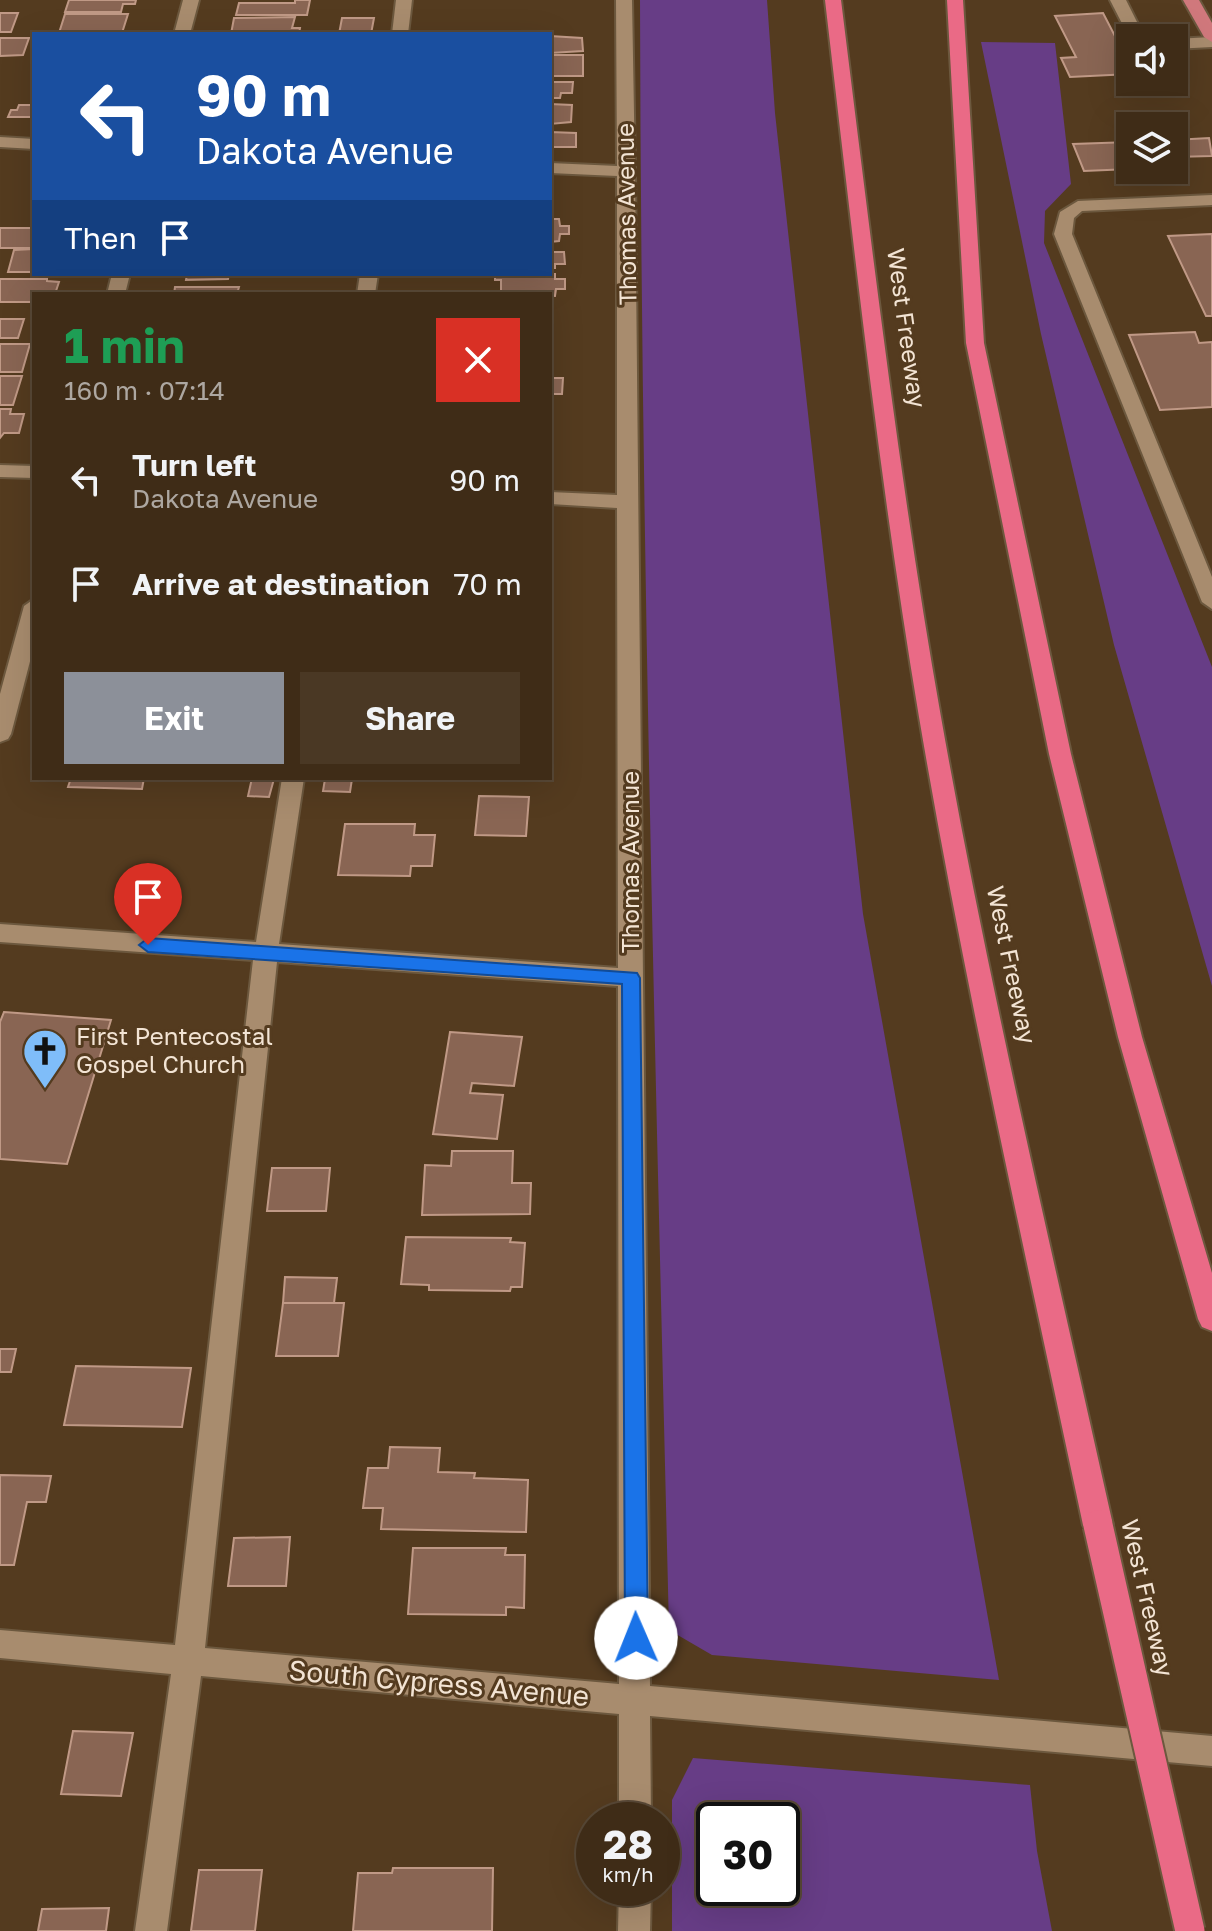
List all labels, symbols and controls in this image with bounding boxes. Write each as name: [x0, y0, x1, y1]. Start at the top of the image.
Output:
map controls: [1116, 24, 1188, 184]
button: sound: [1116, 24, 1188, 96]
text: 90 m: [196, 61, 331, 128]
icon: left: [64, 64, 168, 168]
button: layers: [1116, 112, 1188, 184]
street label: Thomas Avenue: [609, 123, 642, 305]
text: Dakota Avenue: [196, 129, 454, 172]
icon: arrive: [153, 216, 197, 260]
text: Then: [64, 220, 137, 256]
street label: West Freeway: [882, 246, 933, 409]
text: 1 min: [64, 316, 185, 374]
button: close: [436, 318, 520, 402]
text: 160 m · 07:14: [64, 375, 225, 406]
text: Turn left: [132, 447, 257, 483]
icon: left: [64, 458, 108, 502]
text: 90 m: [449, 462, 520, 498]
text: Dakota Avenue: [132, 483, 318, 514]
icon: arrive: [64, 562, 108, 606]
text: Arrive at destination: [132, 566, 429, 602]
text: 70 m: [453, 566, 522, 602]
button: Exit: [64, 672, 284, 764]
button: Share: [300, 672, 520, 764]
street label: Thomas Avenue: [615, 771, 644, 953]
pin: [114, 863, 182, 945]
icon: arrive: [126, 875, 170, 919]
street label: West Freeway: [982, 883, 1043, 1046]
place label: First Pentecostal Gospel Church: [76, 1021, 273, 1078]
church icon: First Pentecostal Gospel Church: [21, 1027, 69, 1090]
street label: West Freeway: [1116, 1516, 1181, 1679]
position arrow: [594, 1596, 678, 1680]
street label: South Cypress Avenue: [287, 1653, 591, 1712]
speed limit sign: 30: [696, 1802, 800, 1906]
text: 28: [603, 1820, 653, 1868]
text: km/h: [603, 1862, 653, 1886]

